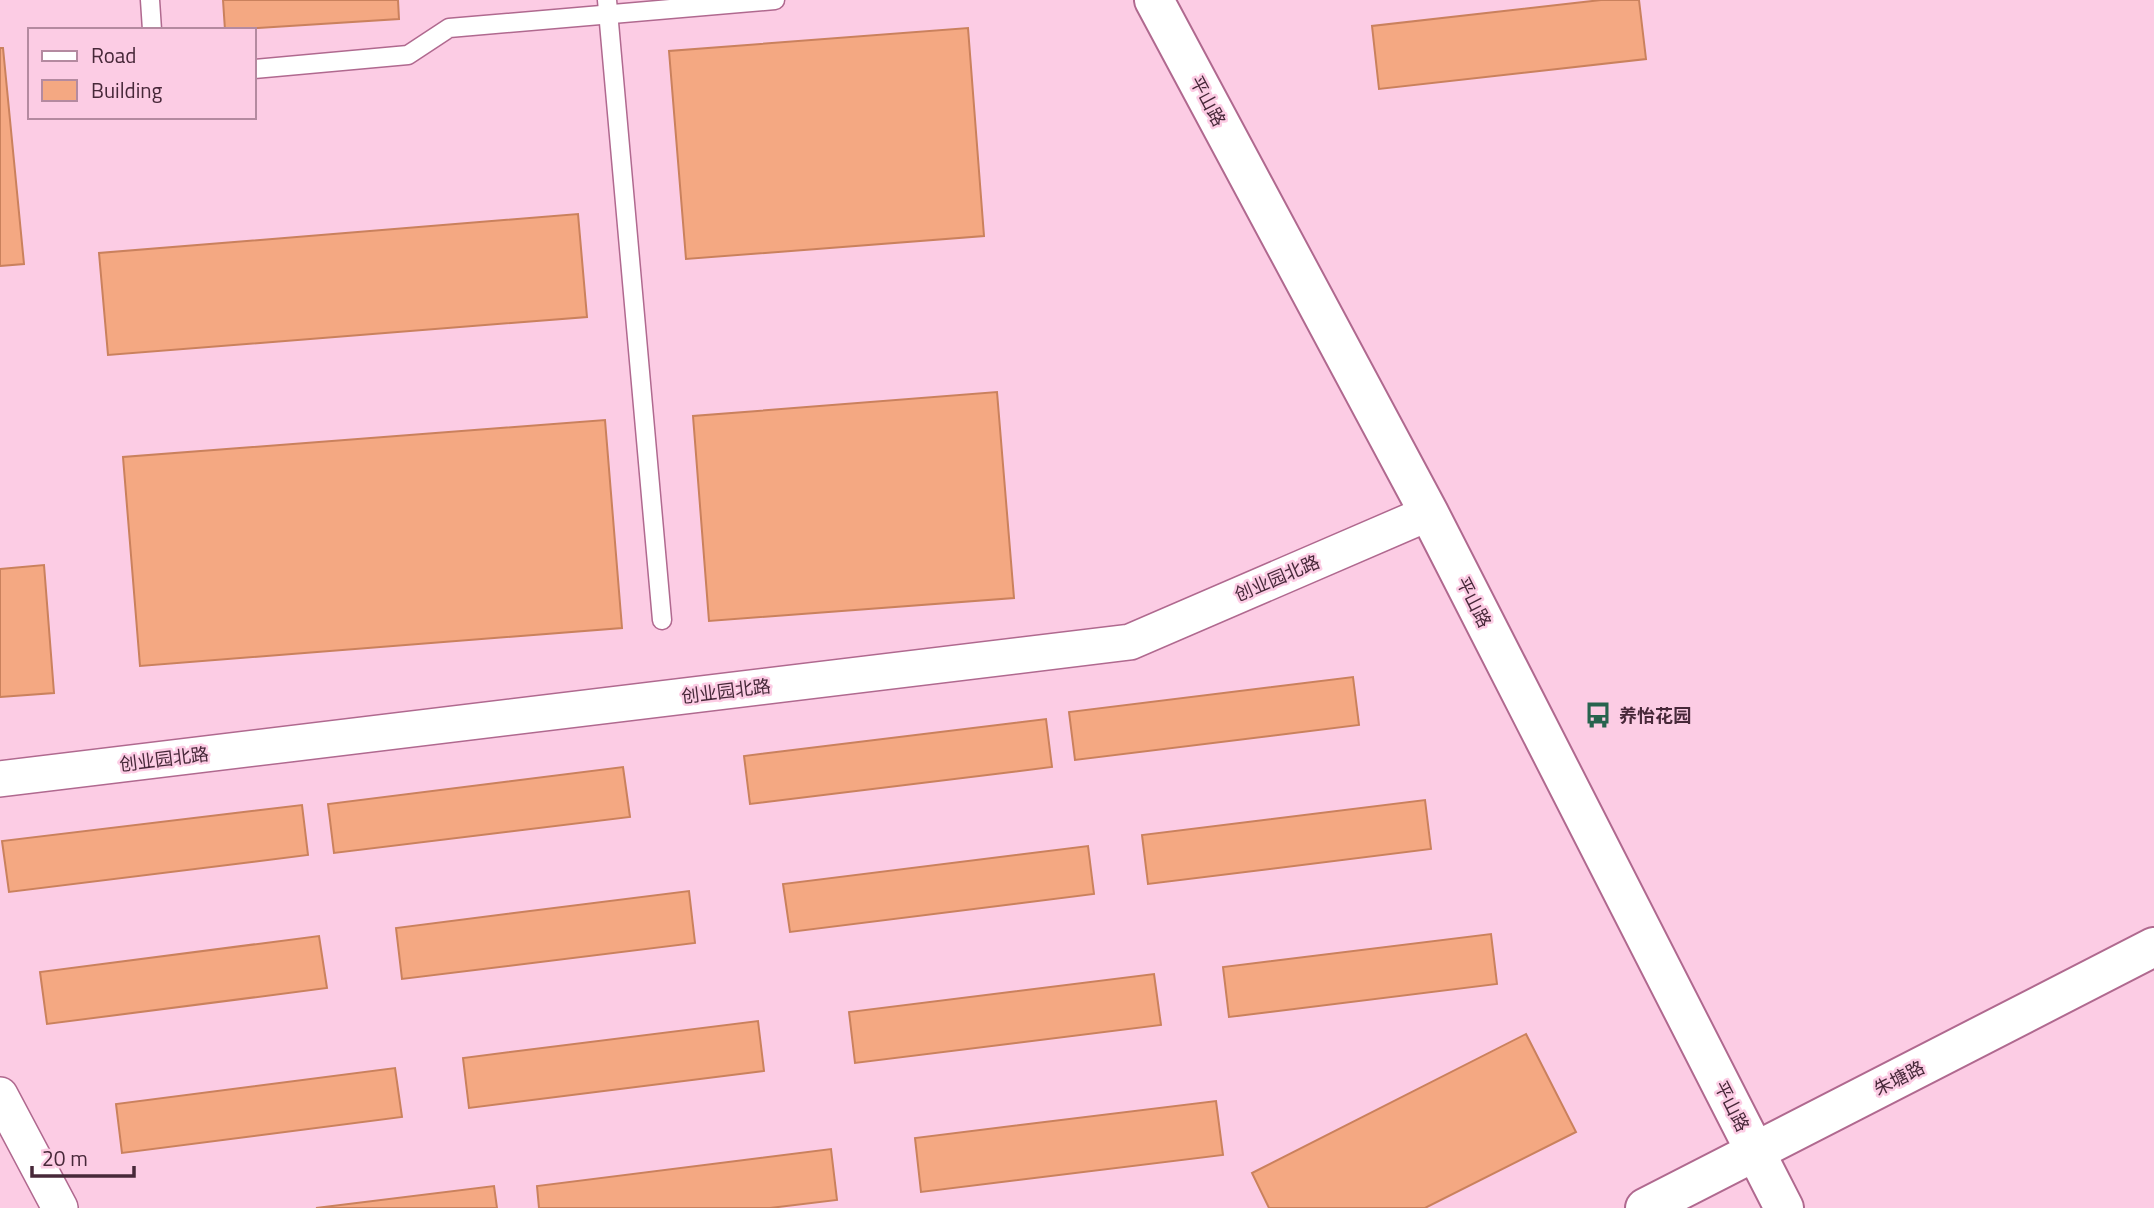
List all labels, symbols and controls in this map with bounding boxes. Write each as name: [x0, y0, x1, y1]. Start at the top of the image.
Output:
legend: [28, 28, 256, 119]
text: Road: [91, 39, 136, 71]
street label: 平山路: [1183, 71, 1233, 131]
text: Building: [91, 74, 163, 106]
street label: 创业园北路: [1230, 548, 1324, 608]
street label: 平山路: [1450, 572, 1498, 632]
street label: 创业园北路: [680, 672, 772, 710]
bus stop icon: 养怡花园: [1583, 700, 1613, 730]
place label: 养怡花园: [1619, 702, 1691, 729]
street label: 创业园北路: [118, 740, 210, 778]
street label: 朱塘路: [1869, 1054, 1929, 1102]
street label: 平山路: [1708, 1076, 1756, 1136]
scale bar: [32, 1134, 133, 1178]
text: 20 m: [42, 1142, 88, 1174]

